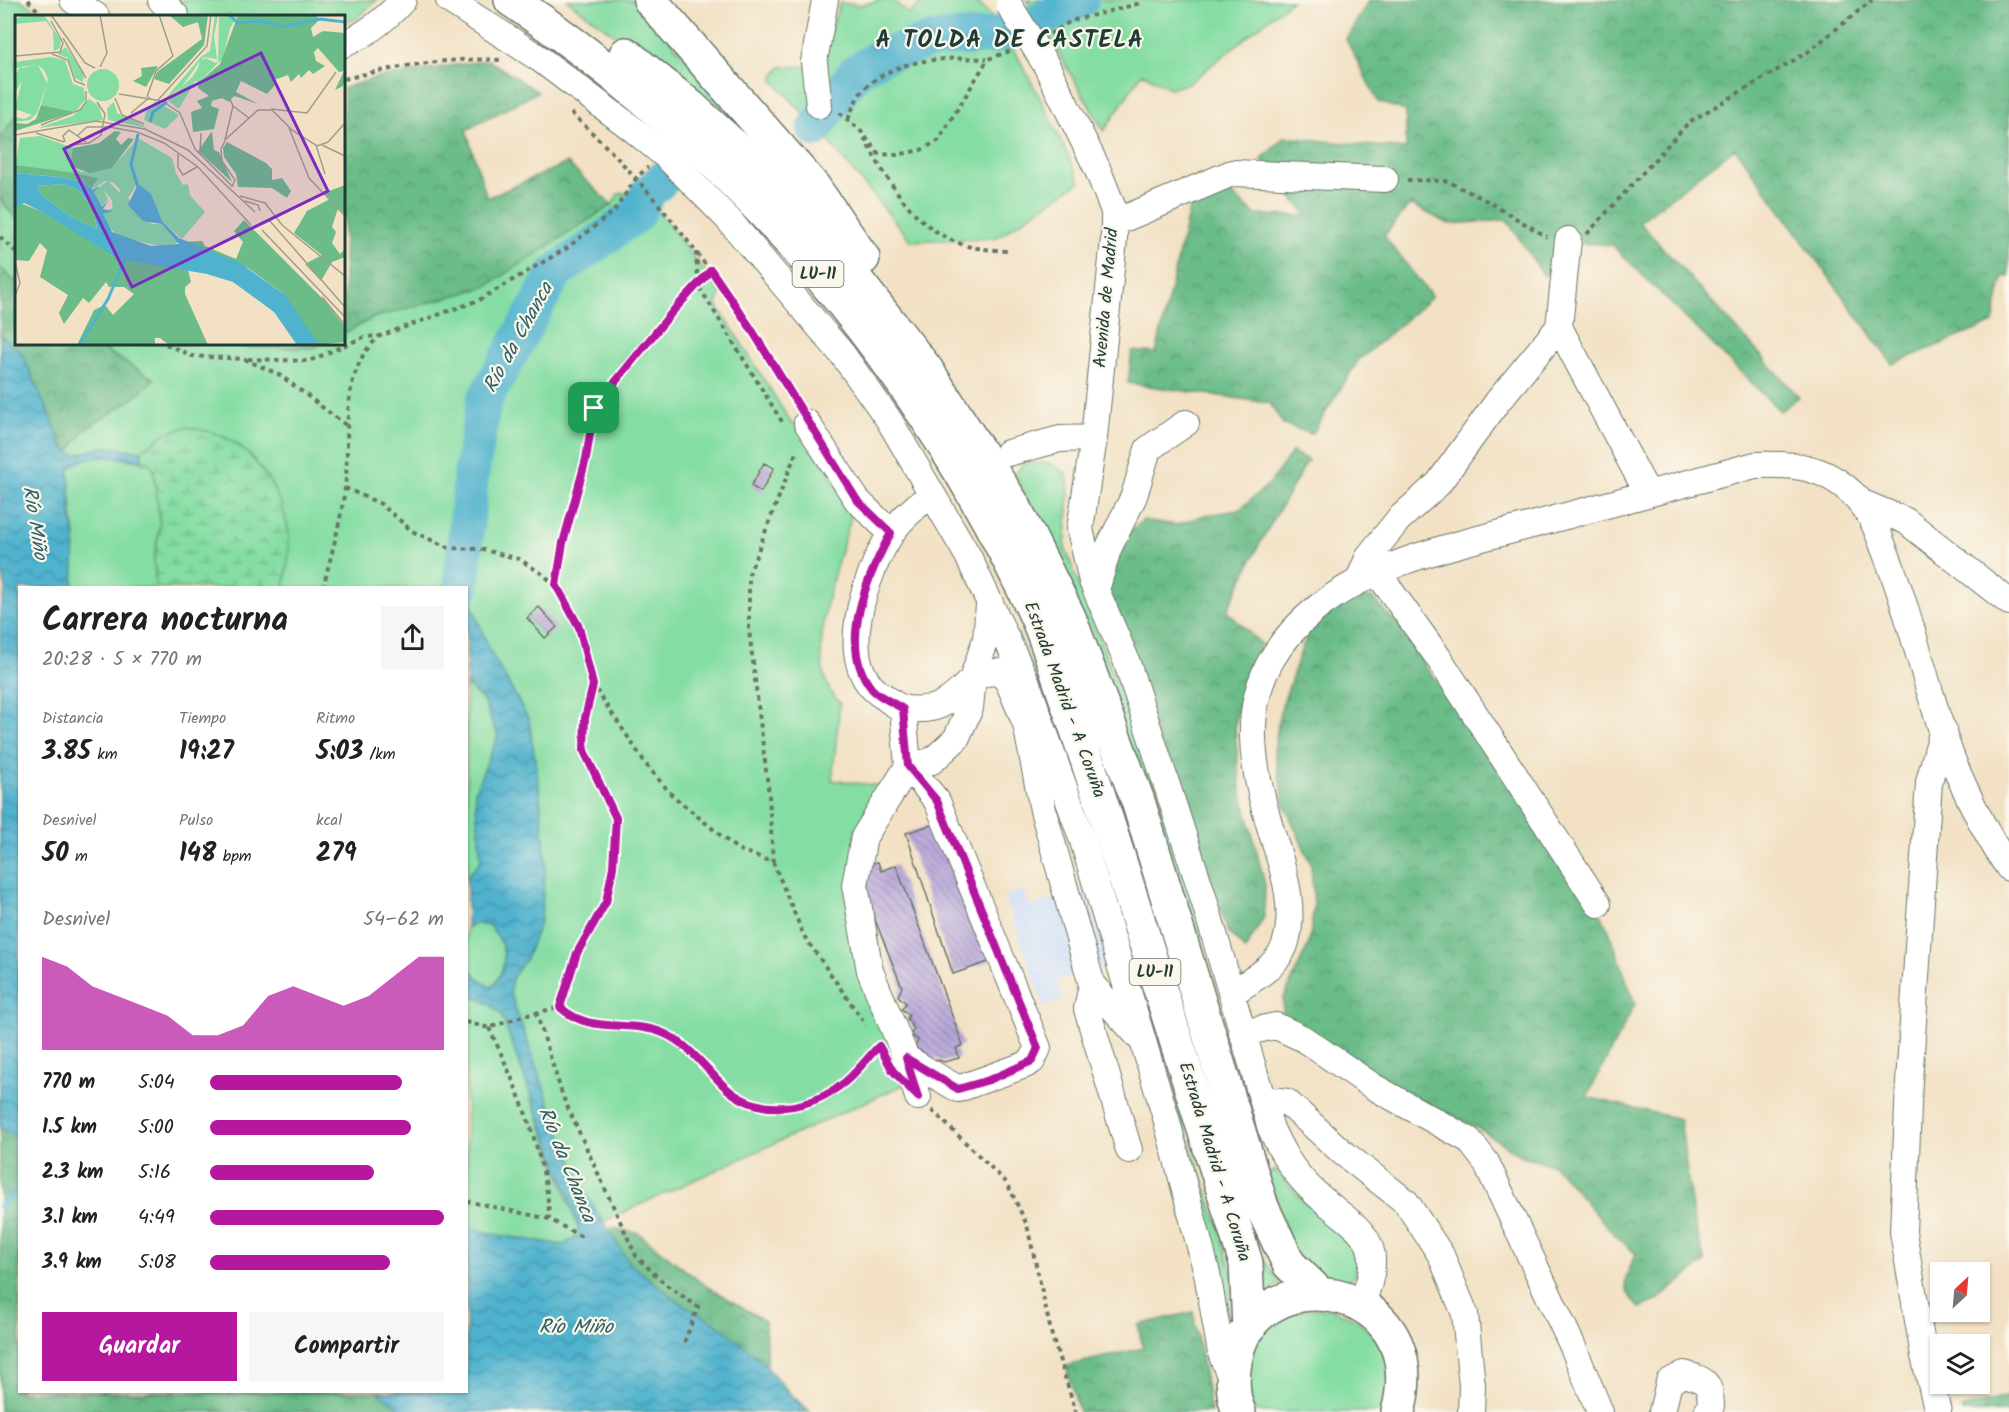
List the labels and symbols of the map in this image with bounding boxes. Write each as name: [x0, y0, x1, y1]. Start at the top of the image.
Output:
inset map: [15, 15, 345, 345]
district label: A TOLDA DE CASTELA: [876, 21, 1144, 60]
street label: Avenida de Madrid: [1086, 226, 1128, 369]
road number: LU-11: [792, 261, 844, 287]
water label: Río da Chanca: [475, 276, 563, 399]
pin: [568, 382, 619, 433]
water label: Río Miño: [12, 484, 56, 564]
street label: Estrada Madrid - A Coruña: [1015, 598, 1113, 802]
road number: LU-11: [1130, 959, 1180, 985]
street label: Estrada Madrid - A Coruña: [1170, 1059, 1258, 1265]
water label: Río da Chanca: [528, 1102, 604, 1229]
north arrow: [1930, 1262, 1990, 1322]
water label: Río Miño: [539, 1312, 615, 1344]

